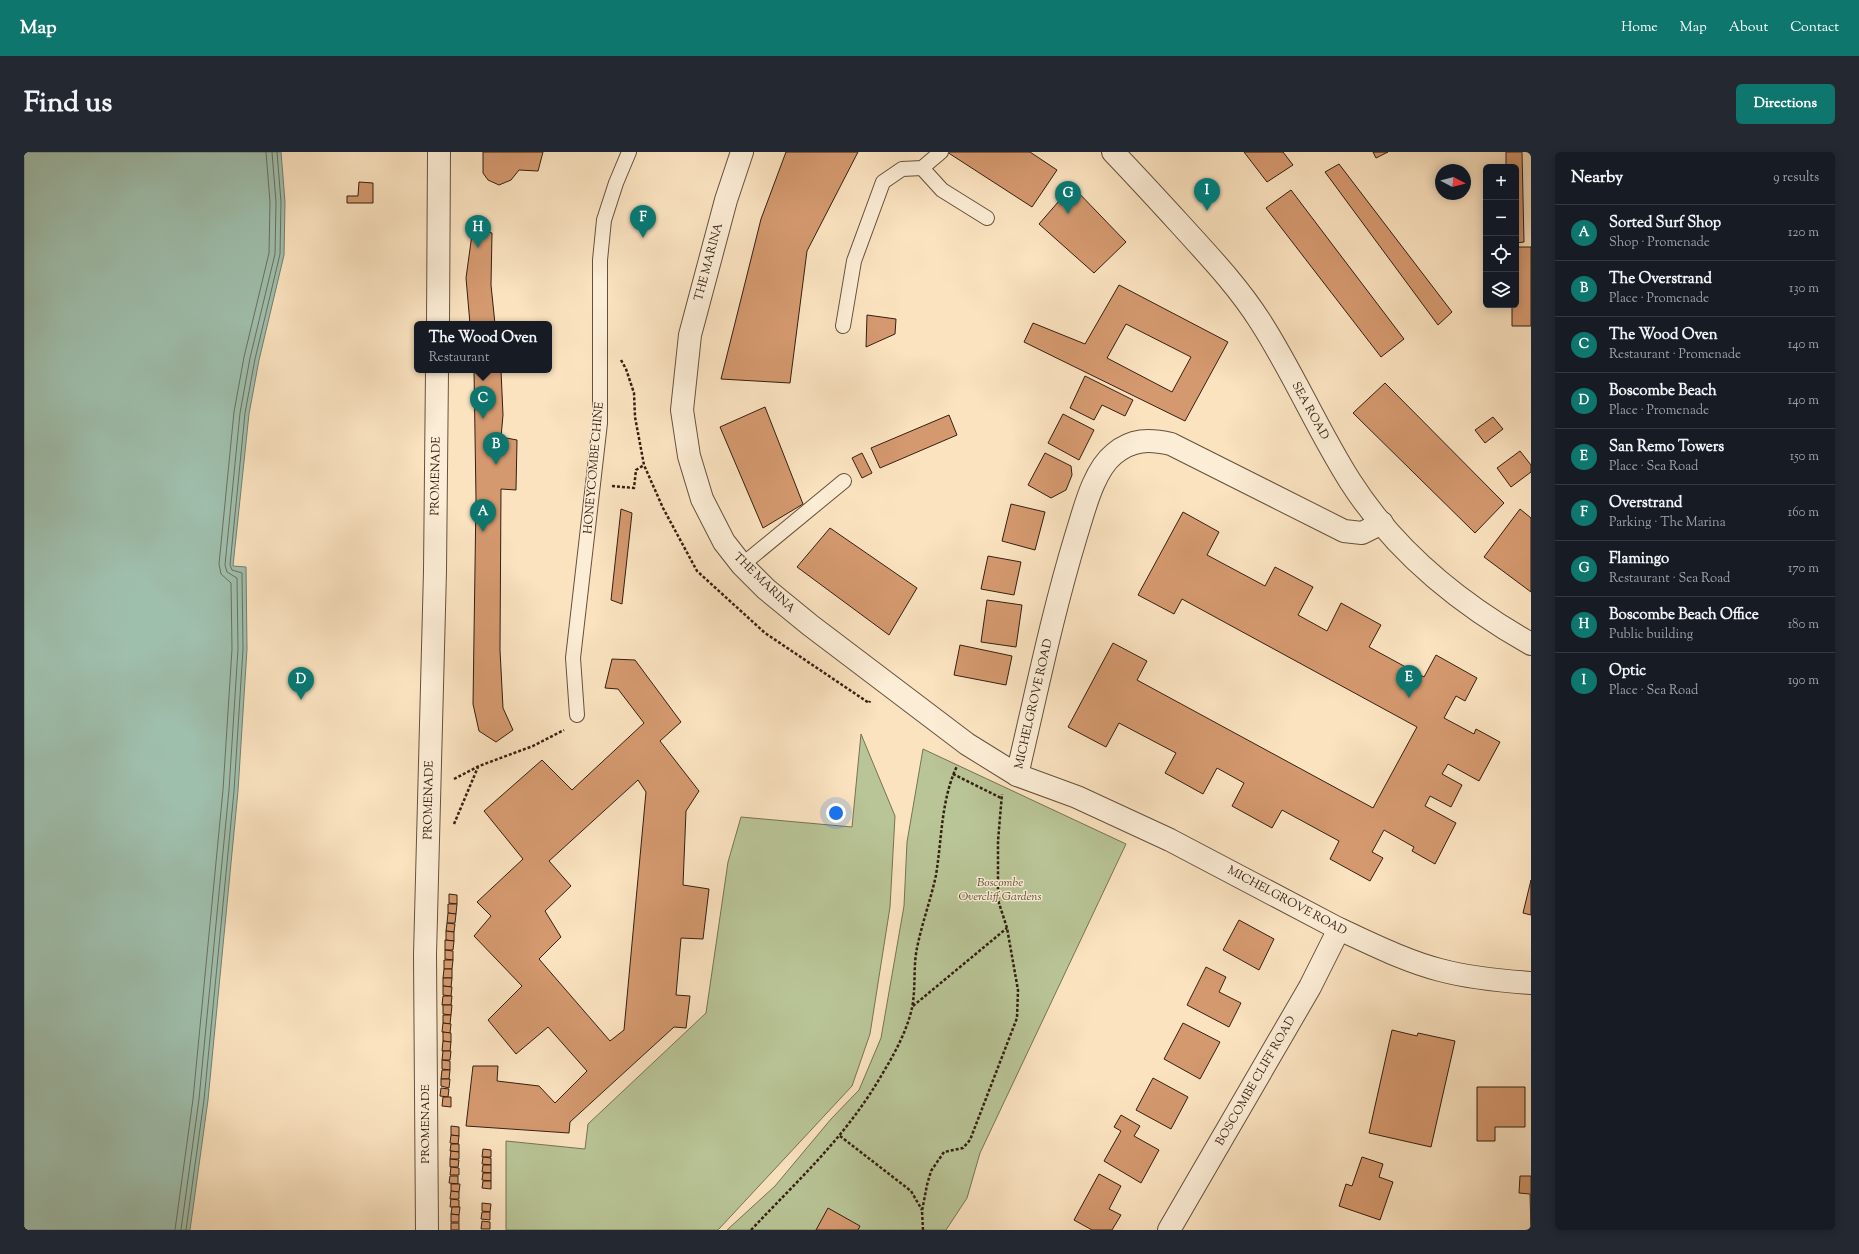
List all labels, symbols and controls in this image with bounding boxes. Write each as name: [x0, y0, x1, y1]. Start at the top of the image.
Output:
text: Map: [20, 15, 57, 42]
text: Home: [1621, 18, 1658, 38]
text: Map: [1680, 18, 1707, 38]
text: About: [1729, 18, 1768, 38]
text: Contact: [1790, 18, 1839, 38]
text: Find us: [24, 84, 112, 124]
button: Directions: [1736, 84, 1835, 124]
north arrow: [1435, 164, 1471, 200]
map controls: [1483, 164, 1519, 308]
button: +: [1483, 164, 1519, 200]
text: Nearby: [1571, 166, 1623, 190]
text: 9 results: [1773, 169, 1819, 187]
pin: I: [1194, 178, 1220, 211]
pin: G: [1055, 181, 1081, 214]
button: −: [1483, 200, 1519, 236]
pin: F: [630, 205, 656, 238]
text: Sorted Surf Shop: [1609, 213, 1721, 234]
pin: H: [465, 215, 491, 248]
street label: THE MARINA: [690, 221, 728, 303]
text: A: [1579, 224, 1589, 242]
text: 120 m: [1788, 224, 1819, 242]
text: Shop · Promenade: [1609, 234, 1710, 252]
button: locate: [1483, 236, 1519, 272]
text: The Overstrand: [1609, 269, 1712, 290]
button: layers: [1483, 272, 1519, 308]
text: B: [1580, 280, 1588, 298]
text: 130 m: [1789, 280, 1819, 298]
text: Place · Promenade: [1609, 290, 1709, 308]
popup: [414, 321, 552, 373]
text: The Wood Oven: [1609, 325, 1718, 346]
text: The Wood Oven: [429, 328, 537, 349]
text: C: [1579, 336, 1589, 354]
text: 140 m: [1788, 336, 1819, 354]
text: Restaurant · Promenade: [1609, 346, 1741, 364]
text: Restaurant: [429, 349, 489, 367]
street label: SEA ROAD: [1287, 379, 1333, 443]
text: Boscombe Beach: [1609, 381, 1717, 402]
pin: C: [470, 386, 496, 419]
text: D: [1579, 392, 1589, 410]
text: 140 m: [1788, 392, 1819, 410]
street label: HONEYCOMBE CHINE: [579, 400, 609, 535]
text: Place · Promenade: [1609, 402, 1709, 420]
pin: B: [483, 432, 509, 465]
street label: PROMENADE: [426, 435, 446, 516]
text: San Remo Towers: [1609, 437, 1724, 458]
text: E: [1580, 448, 1588, 466]
text: 150 m: [1790, 448, 1819, 466]
text: Place · Sea Road: [1609, 458, 1698, 476]
text: Overstrand: [1609, 493, 1683, 514]
pin: A: [470, 499, 496, 532]
text: F: [1580, 504, 1588, 522]
text: 160 m: [1788, 504, 1819, 522]
text: Parking · The Marina: [1609, 514, 1726, 532]
street label: THE MARINA: [729, 549, 799, 618]
text: Flamingo: [1609, 549, 1669, 570]
text: G: [1579, 560, 1589, 578]
text: 170 m: [1788, 560, 1819, 578]
text: Restaurant · Sea Road: [1609, 570, 1730, 588]
text: Boscombe Beach Office: [1609, 605, 1759, 626]
text: H: [1579, 616, 1589, 634]
text: 180 m: [1788, 616, 1819, 634]
text: Public building: [1609, 626, 1693, 644]
street label: MICHELGROVE ROAD: [1010, 637, 1058, 771]
text: Optic: [1609, 661, 1646, 682]
pin: E: [1396, 665, 1422, 698]
pin: D: [288, 667, 314, 700]
text: I: [1582, 672, 1586, 690]
text: 190 m: [1788, 672, 1819, 690]
text: Place · Sea Road: [1609, 682, 1698, 700]
street label: PROMENADE: [419, 759, 439, 840]
your location: [826, 803, 846, 823]
street label: MICHELGROVE ROAD: [1224, 862, 1350, 940]
park label: Boscombe Overcliff Gardens: [958, 874, 1042, 906]
street label: BOSCOMBE CLIFF ROAD: [1211, 1013, 1301, 1149]
street label: PROMENADE: [417, 1084, 435, 1164]

